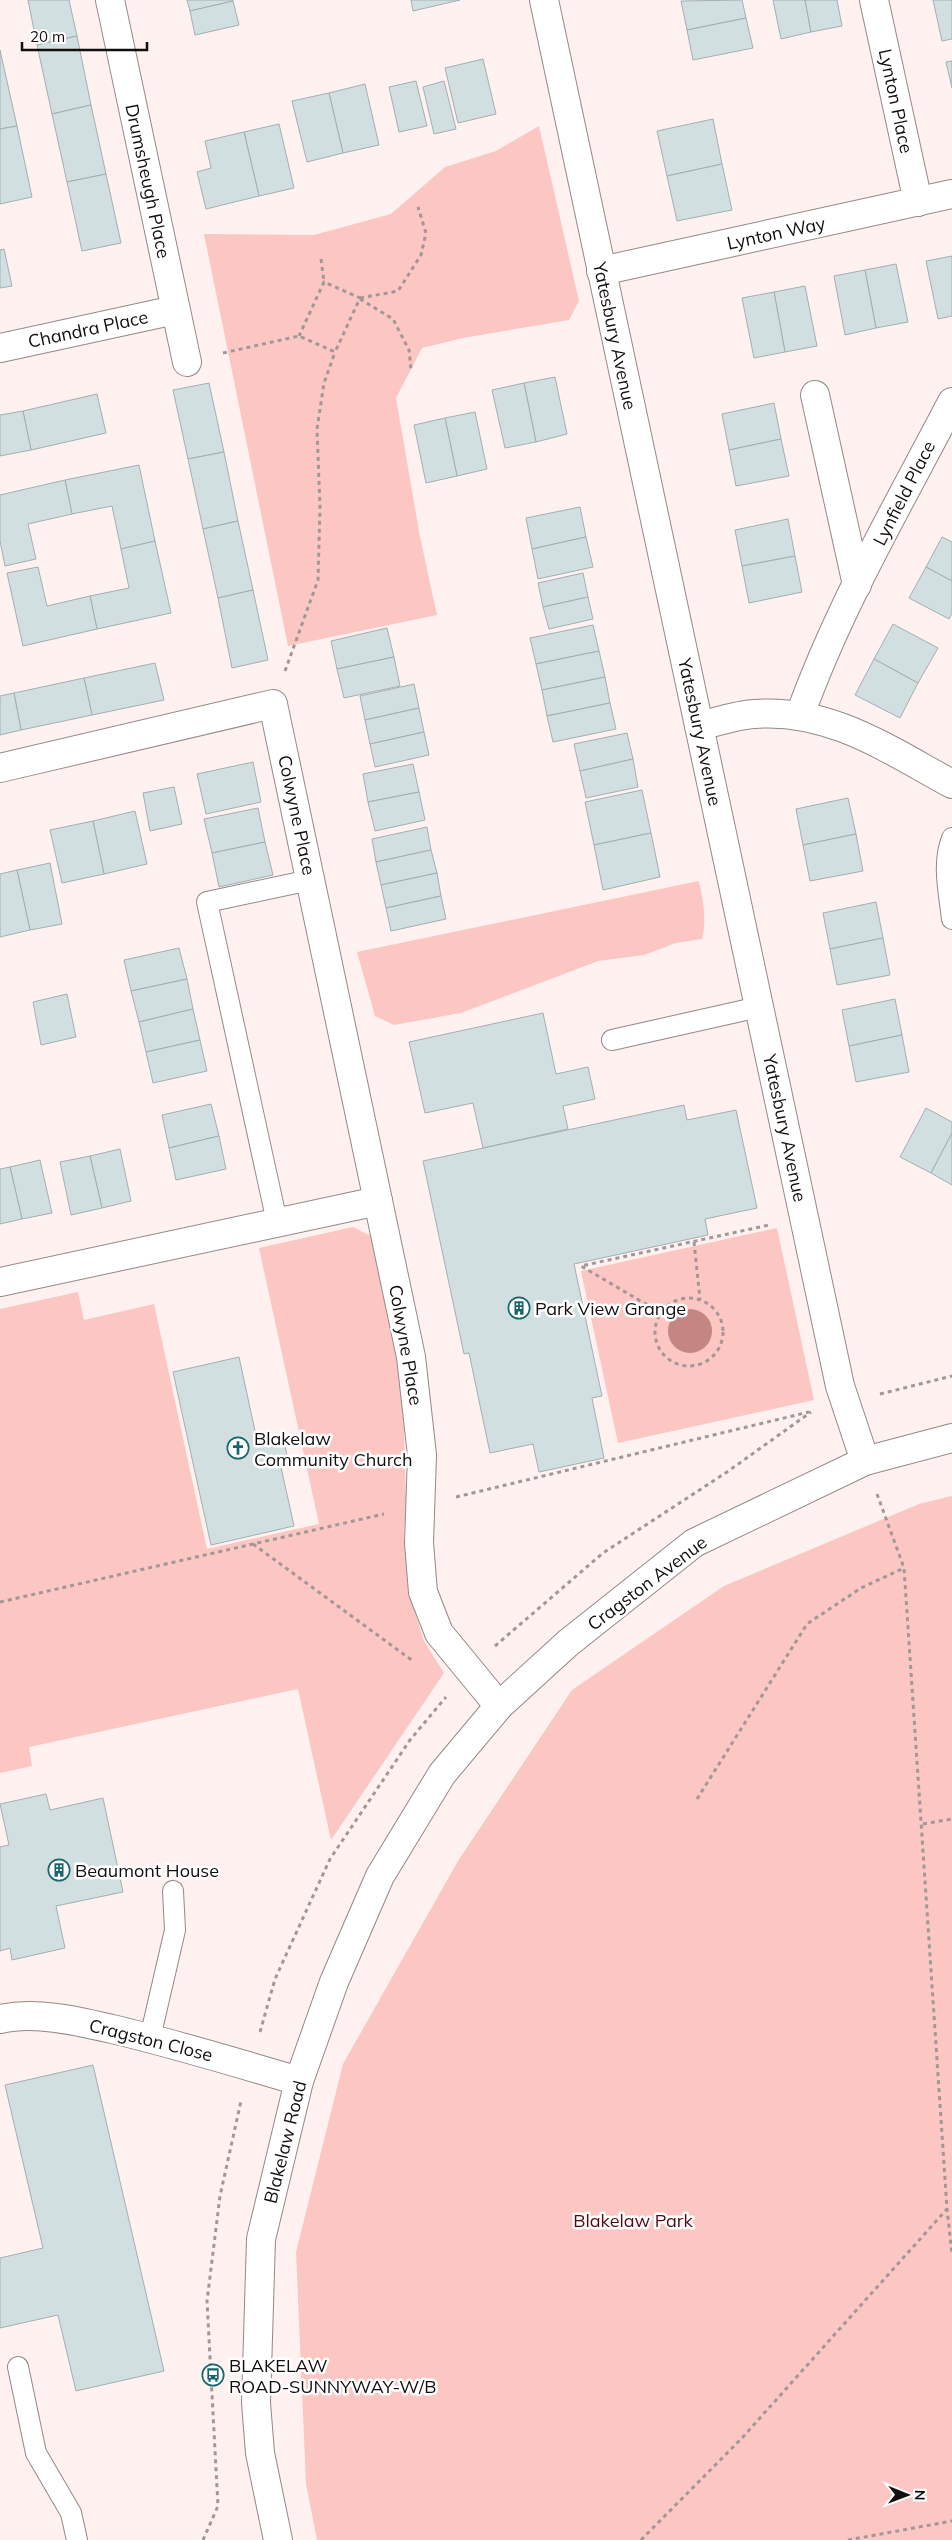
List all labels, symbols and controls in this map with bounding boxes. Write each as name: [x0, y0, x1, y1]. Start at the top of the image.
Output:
scale bar: [22, 20, 148, 52]
text: 20 m: [30, 27, 65, 46]
street label: Lynton Place: [874, 47, 918, 155]
street label: Drumsheugh Place: [120, 102, 176, 260]
street label: Lynton Way: [725, 211, 828, 255]
street label: Yatesbury Avenue: [588, 259, 642, 412]
street label: Chandra Place: [26, 305, 150, 353]
street label: Lynfield Place: [868, 437, 940, 549]
street label: Yatesbury Avenue: [673, 655, 727, 808]
street label: Colwyne Place: [273, 753, 321, 877]
street label: Yatesbury Avenue: [758, 1051, 812, 1204]
street label: Colwyne Place: [384, 1283, 428, 1407]
building icon: Park View Grange: [507, 1296, 531, 1320]
place label: Park View Grange: [535, 1297, 686, 1320]
place label: Blakelaw Community Church: [254, 1427, 413, 1471]
church icon: Blakelaw Community Church: [226, 1436, 250, 1460]
street label: Cragston Avenue: [583, 1531, 711, 1635]
building icon: Beaumont House: [47, 1858, 71, 1882]
place label: Beaumont House: [75, 1859, 219, 1882]
street label: Cragston Close: [87, 2014, 215, 2066]
street label: Blakelaw Road: [259, 2078, 311, 2206]
park label: Blakelaw Park: [573, 2209, 693, 2232]
place label: BLAKELAW ROAD-SUNNYWAY-W/B: [229, 2354, 436, 2398]
bus stop icon: BLAKELAW ROAD-SUNNYWAY-W/B: [201, 2363, 225, 2387]
north arrow: [882, 2470, 932, 2520]
text: N: [911, 2490, 929, 2501]

